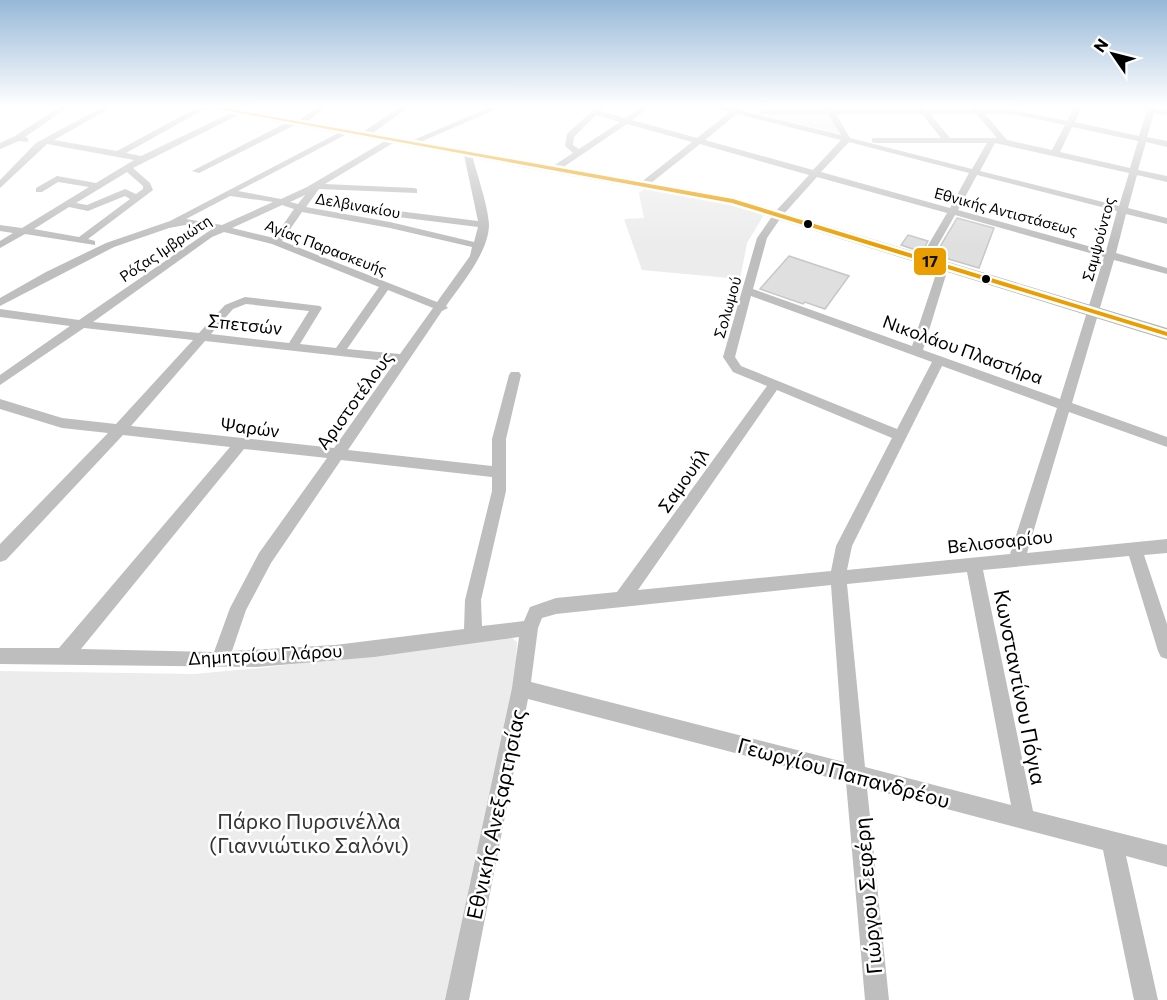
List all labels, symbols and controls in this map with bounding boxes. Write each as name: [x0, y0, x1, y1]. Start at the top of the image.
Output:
north arrow: [1083, 24, 1143, 84]
text: N: [1089, 35, 1112, 55]
street label: Εθνικής Αντιστάσεως: [932, 183, 1080, 239]
street label: Δελβινακίου: [314, 189, 402, 221]
street label: Σαμψούντος: [1078, 195, 1118, 283]
street label: Ρόζας Ιμβριώτη: [116, 211, 214, 285]
street label: Αγίας Παρασκευής: [263, 215, 389, 279]
unlabelled marker: [802, 218, 814, 230]
line badge: 17: [913, 247, 947, 276]
text: 17: [922, 251, 938, 270]
unlabelled marker: [980, 273, 992, 285]
street label: Σολωμού: [710, 274, 744, 340]
street label: Σπετσών: [207, 309, 283, 339]
street label: Νικολάου Πλαστήρα: [880, 310, 1046, 388]
street label: Αριστοτέλους: [311, 347, 397, 453]
street label: Ψαρών: [219, 412, 281, 442]
street label: Σαμουήλ: [653, 443, 713, 516]
street label: Βελισσαρίου: [946, 525, 1054, 557]
street label: Κωνσταντίνου Πόγια: [990, 587, 1052, 787]
street label: Δημητρίου Γλάρου: [187, 639, 343, 669]
street label: Εθνικής Ανεξαρτησίας: [460, 706, 530, 922]
street label: Γεωργίου Παπανδρέου: [735, 732, 953, 812]
park label: Πάρκο Πυρσινέλλα (Γιαννιώτικο Σαλόνι): [209, 808, 409, 857]
street label: Γιώργου Σεφέρη: [848, 817, 886, 975]

